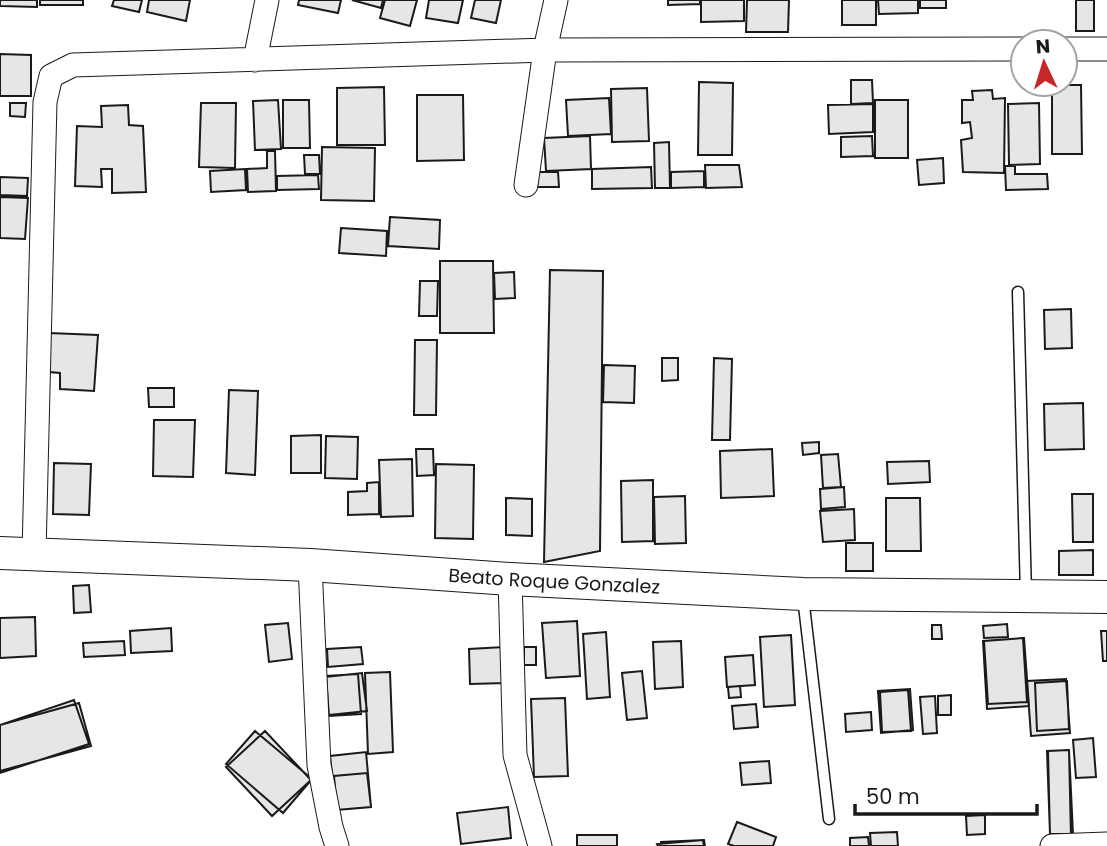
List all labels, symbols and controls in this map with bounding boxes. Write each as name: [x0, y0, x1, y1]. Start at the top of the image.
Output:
north arrow: [1009, 28, 1079, 98]
text: N: [1035, 33, 1051, 61]
street label: Beato Roque Gonzalez: [448, 562, 661, 601]
scale bar: [855, 772, 1037, 816]
text: 50 m: [866, 782, 920, 811]

